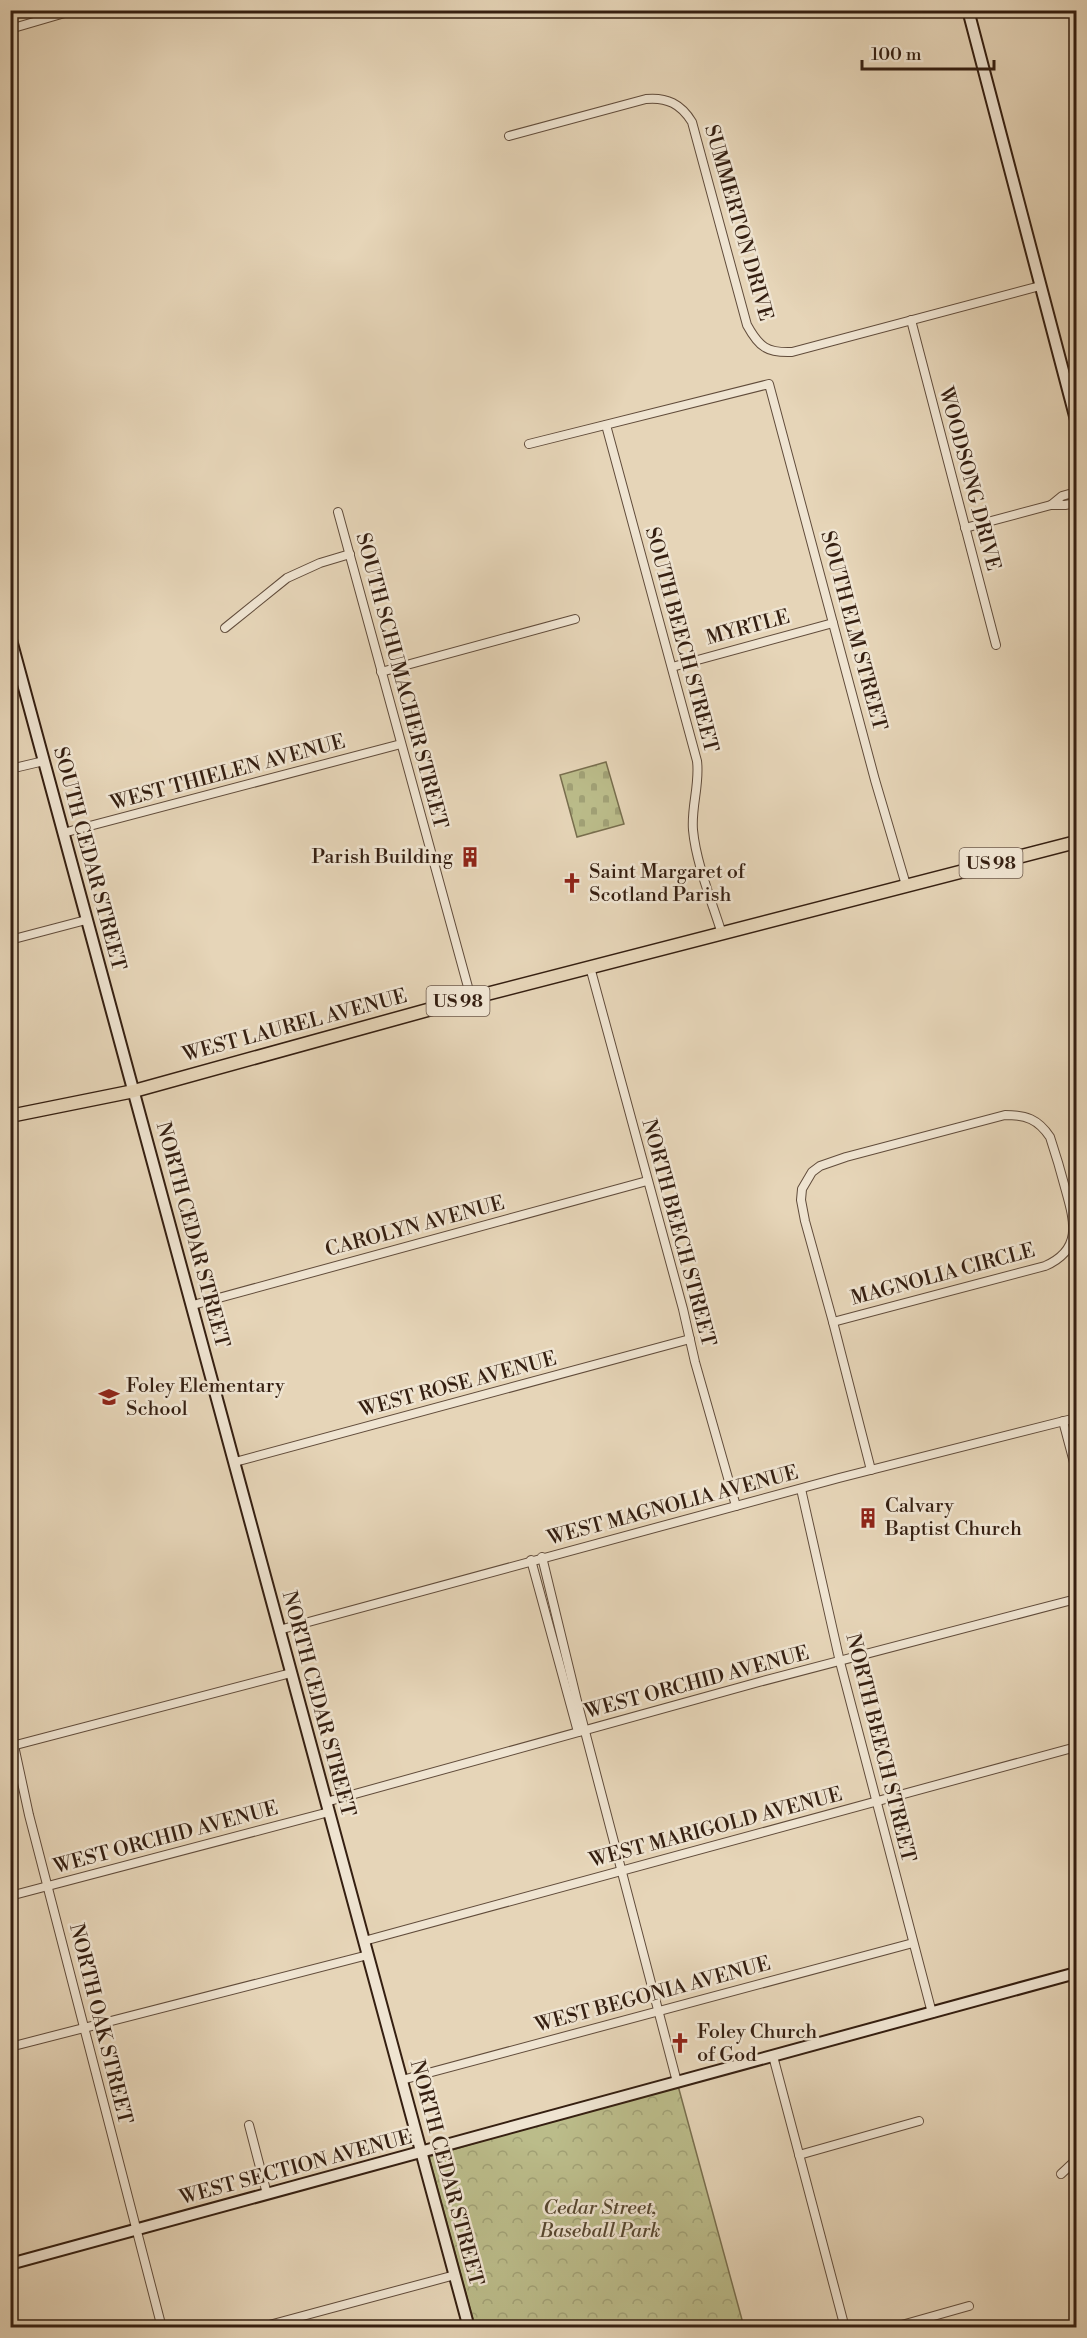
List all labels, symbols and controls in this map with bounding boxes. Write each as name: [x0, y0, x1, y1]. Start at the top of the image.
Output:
scale bar: [862, 33, 994, 71]
text: 100 m: [871, 43, 922, 66]
street label: SUMMERTON DRIVE: [698, 122, 778, 324]
street label: WOODSONG DRIVE: [932, 383, 1006, 574]
street label: SOUTH BEECH STREET: [639, 525, 723, 755]
street label: SOUTH ELM STREET: [814, 528, 892, 734]
street label: SOUTH SCHUMACHER STREET: [349, 530, 453, 832]
street label: MYRTLE: [703, 605, 793, 651]
street label: WEST THIELEN AVENUE: [107, 730, 348, 817]
street label: SOUTH CEDAR STREET: [47, 744, 131, 974]
place label: Parish Building: [312, 845, 454, 870]
building icon: Parish Building: [458, 845, 482, 869]
road number: US 98: [960, 848, 1022, 878]
place label: Saint Margaret of Scotland Parish: [589, 860, 746, 908]
church icon: Saint Margaret of Scotland Parish: [560, 871, 584, 895]
street label: WEST LAUREL AVENUE: [179, 984, 410, 1068]
road number: US 98: [426, 986, 490, 1016]
street label: NORTH BEECH STREET: [636, 1117, 720, 1349]
street label: NORTH CEDAR STREET: [150, 1119, 234, 1351]
street label: CAROLYN AVENUE: [323, 1191, 507, 1263]
street label: MAGNOLIA CIRCLE: [848, 1238, 1038, 1312]
street label: WEST ROSE AVENUE: [356, 1347, 559, 1424]
place label: Foley Elementary School: [126, 1374, 285, 1422]
school or university icon: Foley Elementary School: [97, 1385, 121, 1409]
street label: WEST MAGNOLIA AVENUE: [544, 1460, 801, 1552]
place label: Calvary Baptist Church: [884, 1494, 1022, 1542]
building icon: Calvary Baptist Church: [856, 1506, 880, 1530]
street label: NORTH CEDAR STREET: [276, 1588, 360, 1820]
street label: NORTH BEECH STREET: [840, 1631, 920, 1865]
street label: WEST ORCHID AVENUE: [581, 1641, 812, 1725]
street label: WEST MARIGOLD AVENUE: [586, 1782, 845, 1874]
street label: WEST ORCHID AVENUE: [50, 1796, 281, 1880]
street label: NORTH OAK STREET: [63, 1921, 137, 2127]
street label: WEST BEGONIA AVENUE: [532, 1951, 774, 2039]
place label: Foley Church of God: [697, 2020, 817, 2068]
church icon: Foley Church of God: [668, 2031, 692, 2055]
street label: NORTH CEDAR STREET: [404, 2057, 488, 2289]
street label: WEST SECTION AVENUE: [176, 2125, 415, 2211]
park label: Cedar Street, Baseball Park: [539, 2196, 660, 2244]

